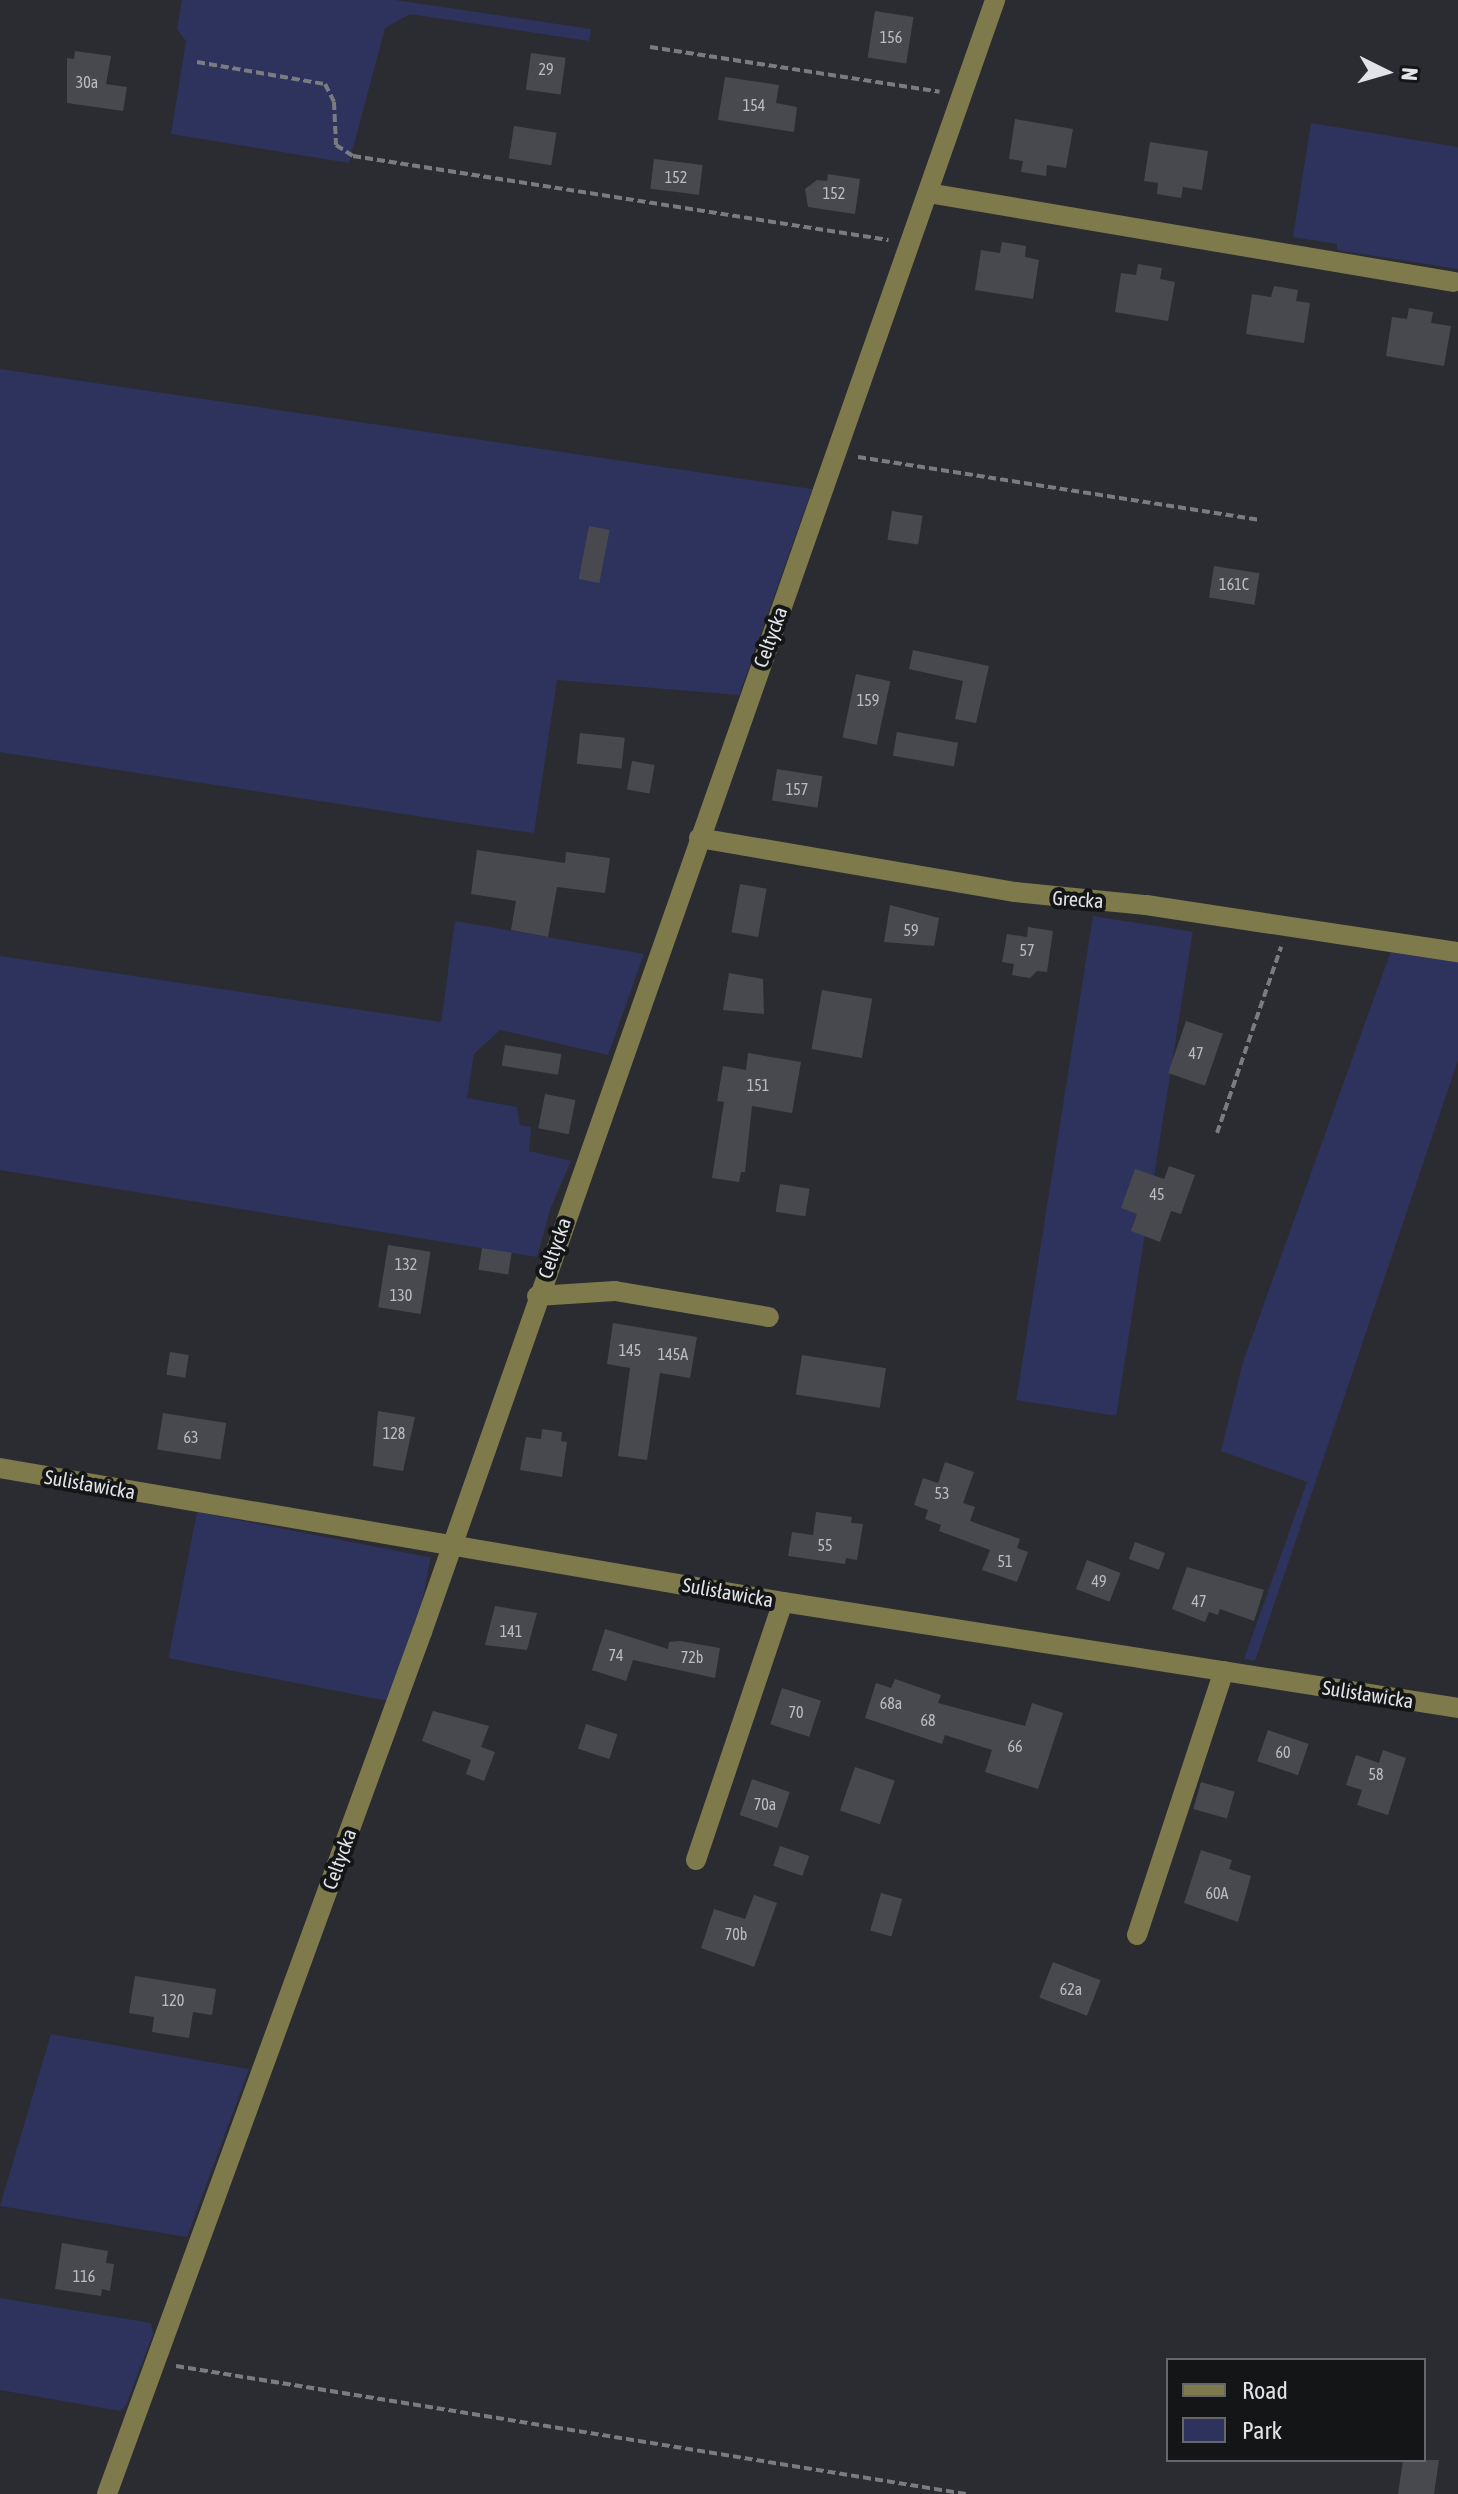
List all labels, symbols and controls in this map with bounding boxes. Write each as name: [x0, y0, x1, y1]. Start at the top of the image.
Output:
house number: 156: [880, 27, 902, 47]
north arrow: [1346, 32, 1426, 112]
house number: 29: [538, 59, 554, 79]
text: N: [1396, 66, 1423, 82]
house number: 30a: [76, 72, 98, 92]
house number: 154: [743, 95, 765, 115]
house number: 152: [665, 167, 687, 187]
house number: 152: [823, 183, 845, 203]
house number: 161C: [1219, 574, 1249, 594]
street label: Celtycka: [748, 603, 792, 671]
house number: 159: [857, 690, 879, 710]
house number: 157: [786, 779, 808, 799]
street label: Grecka: [1052, 885, 1104, 913]
house number: 59: [903, 920, 919, 940]
house number: 57: [1019, 940, 1035, 960]
house number: 47: [1188, 1043, 1204, 1063]
house number: 151: [747, 1075, 769, 1095]
house number: 45: [1149, 1184, 1165, 1204]
street label: Celtycka: [532, 1214, 576, 1282]
house number: 132: [395, 1254, 417, 1274]
house number: 130: [390, 1285, 412, 1305]
house number: 145: [619, 1340, 641, 1360]
house number: 145A: [658, 1344, 688, 1364]
house number: 128: [383, 1423, 405, 1443]
house number: 63: [183, 1427, 199, 1447]
street label: Sulisławicka: [43, 1464, 137, 1504]
house number: 53: [934, 1483, 950, 1503]
house number: 55: [817, 1535, 833, 1555]
house number: 51: [997, 1551, 1013, 1571]
house number: 49: [1091, 1571, 1107, 1591]
street label: Sulisławicka: [681, 1572, 775, 1612]
house number: 47: [1191, 1591, 1207, 1611]
house number: 141: [500, 1621, 522, 1641]
house number: 74: [608, 1645, 624, 1665]
house number: 72b: [681, 1647, 703, 1667]
street label: Sulisławicka: [1321, 1675, 1415, 1713]
house number: 68a: [880, 1693, 902, 1713]
house number: 70: [788, 1702, 804, 1722]
house number: 68: [920, 1710, 936, 1730]
house number: 66: [1007, 1736, 1023, 1756]
house number: 60: [1275, 1742, 1291, 1762]
house number: 58: [1368, 1764, 1384, 1784]
house number: 70a: [754, 1794, 776, 1814]
street label: Celtycka: [317, 1825, 361, 1893]
house number: 60A: [1206, 1883, 1228, 1903]
house number: 70b: [725, 1924, 747, 1944]
house number: 62a: [1060, 1979, 1082, 1999]
house number: 120: [162, 1990, 184, 2010]
house number: 116: [73, 2266, 95, 2286]
legend: [1166, 2358, 1426, 2462]
text: Road: [1242, 2377, 1288, 2404]
text: Park: [1242, 2417, 1282, 2444]

